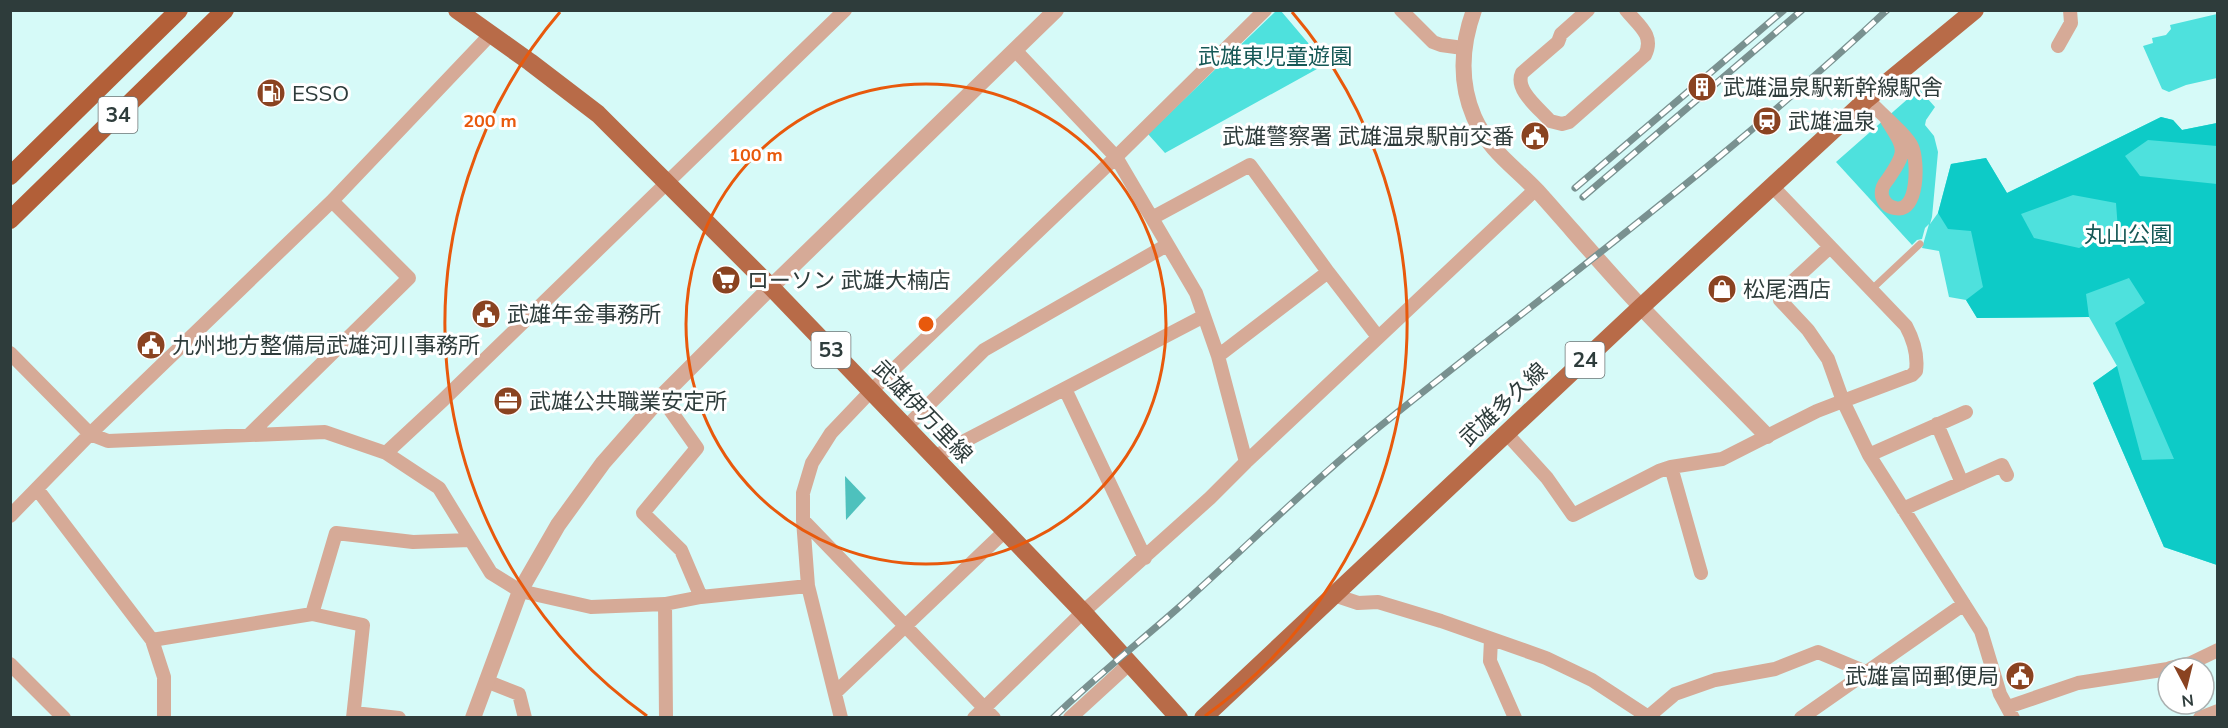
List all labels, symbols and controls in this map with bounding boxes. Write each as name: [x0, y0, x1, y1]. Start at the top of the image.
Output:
park label: 武雄東児童遊園: [1198, 42, 1352, 70]
building icon: 武雄温泉駅新幹線駅舎: [1686, 71, 1718, 103]
place label: 武雄温泉駅新幹線駅舎: [1723, 73, 1943, 101]
fuel station icon: ESSO: [255, 77, 287, 109]
place label: ESSO: [292, 79, 349, 107]
road number: 34: [98, 97, 138, 133]
station icon: 武雄温泉: [1751, 105, 1783, 137]
place label: 武雄温泉: [1788, 107, 1876, 135]
text: 200 m: [463, 109, 517, 132]
public building icon: 武雄警察署 武雄温泉駅前交番: [1519, 120, 1551, 152]
place label: 武雄警察署 武雄温泉駅前交番: [1222, 122, 1514, 150]
text: 100 m: [729, 143, 783, 166]
park label: 丸山公園: [2084, 220, 2172, 248]
supermarket icon: ローソン 武雄大楠店: [710, 264, 742, 296]
place label: ローソン 武雄大楠店: [747, 266, 951, 294]
shop icon: 松尾酒店: [1706, 273, 1738, 305]
place label: 松尾酒店: [1743, 275, 1831, 303]
public building icon: 武雄年金事務所: [470, 298, 502, 330]
place label: 武雄年金事務所: [507, 300, 661, 328]
centre of rings: [916, 314, 936, 334]
public building icon: 九州地方整備局武雄河川事務所: [135, 329, 167, 361]
place label: 九州地方整備局武雄河川事務所: [172, 331, 480, 359]
road number: 53: [812, 332, 850, 368]
road number: 24: [1566, 342, 1604, 378]
street label: 武雄伊万里線: [867, 354, 979, 468]
street label: 武雄多久線: [1453, 356, 1553, 452]
office icon: 武雄公共職業安定所: [492, 385, 524, 417]
place label: 武雄公共職業安定所: [529, 387, 727, 415]
north arrow: [2156, 656, 2216, 716]
public building icon: 武雄富岡郵便局: [2004, 660, 2036, 692]
place label: 武雄富岡郵便局: [1845, 662, 1999, 690]
text: N: [2181, 690, 2195, 712]

